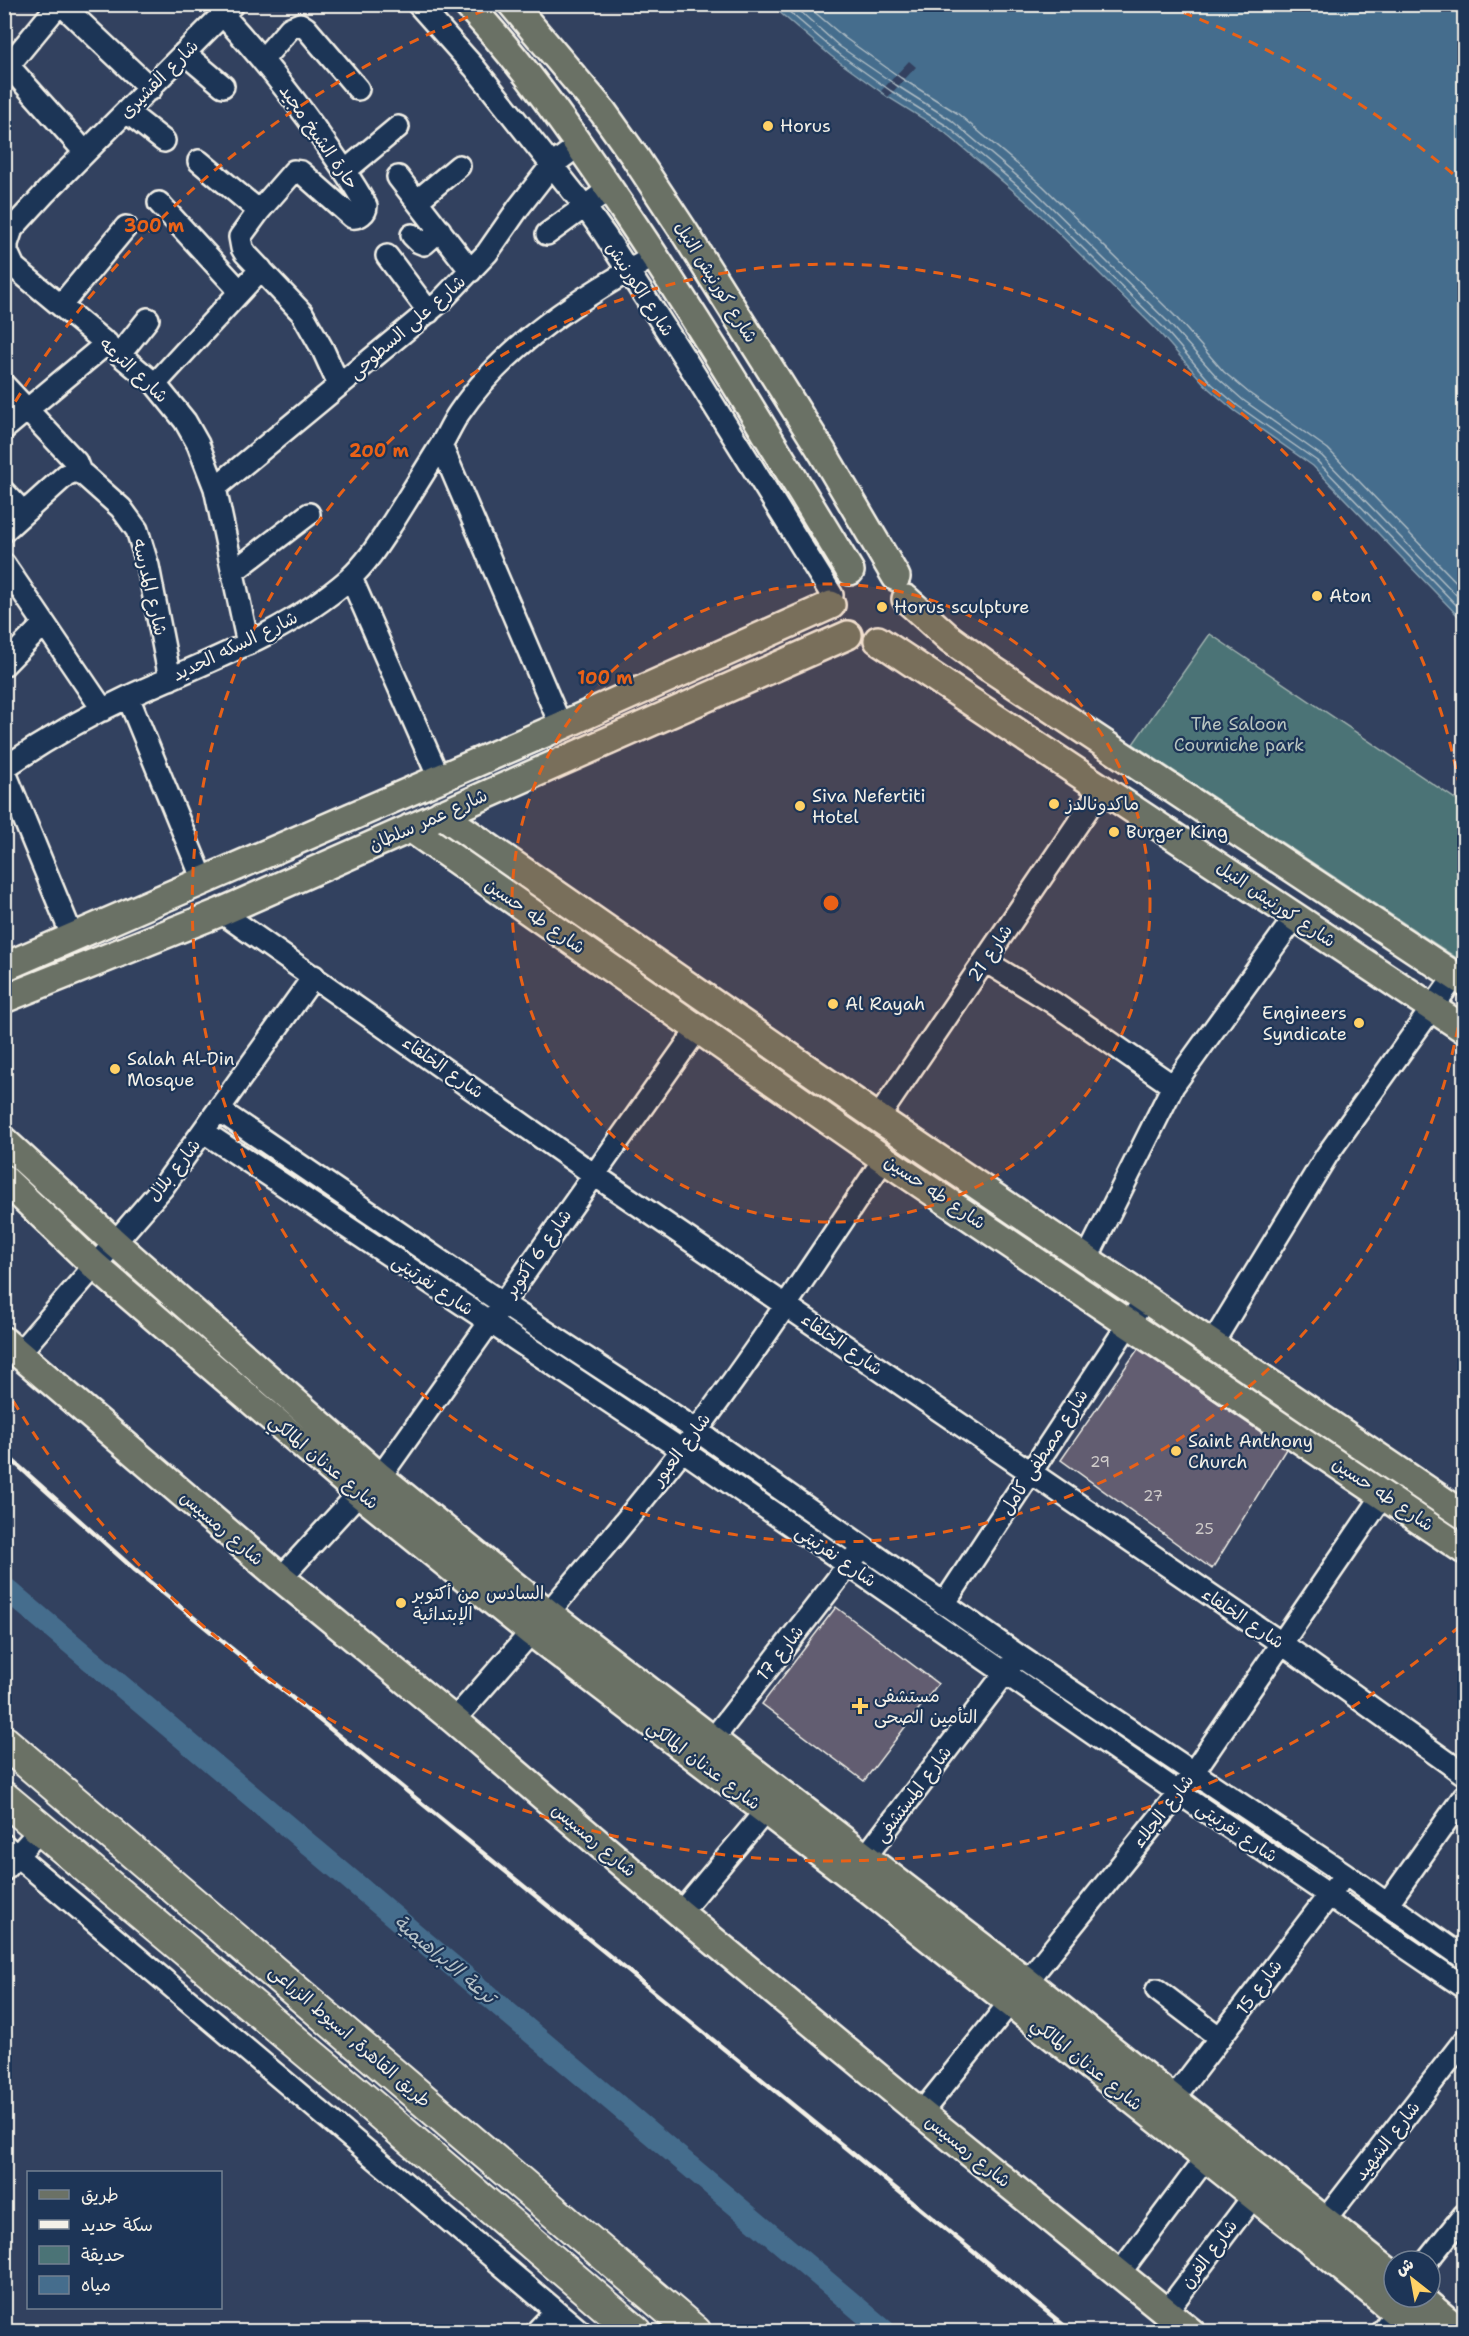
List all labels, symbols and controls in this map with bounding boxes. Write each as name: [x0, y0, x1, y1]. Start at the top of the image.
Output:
street label: شارع القشيرى: [114, 34, 204, 124]
street label: حارة الشيخ مجيد: [274, 80, 364, 194]
place label: Horus: [780, 114, 831, 138]
marker: Horus: [761, 119, 775, 133]
text: 300 m: [124, 214, 185, 238]
street label: شارع كورنيش النيل: [669, 217, 763, 347]
street label: شارع الكورنيش: [600, 237, 680, 341]
street label: شارع على السطوحى: [343, 270, 471, 384]
street label: شارع الترعه: [94, 332, 174, 408]
text: 200 m: [349, 439, 410, 463]
street label: شارع المدرسه: [127, 536, 173, 638]
place label: Aton: [1329, 584, 1371, 608]
marker: Aton: [1310, 589, 1324, 603]
place label: Horus sculpture: [894, 595, 1030, 619]
marker: Horus sculpture: [875, 600, 889, 614]
street label: شارع السكه الحديد: [168, 605, 302, 687]
text: 100 m: [577, 666, 633, 690]
park label: The Saloon Courniche park: [1174, 712, 1304, 757]
street label: شارع عمر سلطان: [365, 783, 491, 857]
place label: Siva Nefertiti Hotel: [812, 784, 926, 829]
place label: ماكدونالدز: [1064, 792, 1139, 816]
marker: ماكدونالدز: [1047, 797, 1061, 811]
marker: Siva Nefertiti Hotel: [793, 799, 807, 813]
place label: Burger King: [1126, 820, 1228, 844]
marker: Burger King: [1107, 825, 1121, 839]
street label: شارع كورنيش النيل: [1212, 855, 1340, 953]
street label: شارع طه حسين: [480, 873, 590, 959]
centre of rings: [821, 893, 841, 913]
street label: شارع 21: [962, 920, 1018, 986]
place label: Al Rayah: [845, 992, 925, 1016]
marker: Al Rayah: [826, 997, 840, 1011]
place label: Engineers Syndicate: [1262, 1001, 1347, 1046]
marker: Engineers Syndicate: [1352, 1016, 1366, 1030]
street label: شارع الخلفاء: [397, 1030, 489, 1104]
place label: Salah Al-Din Mosque: [127, 1047, 235, 1092]
marker: Salah Al-Din Mosque: [108, 1062, 122, 1076]
street label: شارع بلال: [142, 1134, 206, 1206]
street label: شارع طه حسين: [880, 1149, 990, 1235]
street label: شارع 6 أكتوبر: [498, 1204, 577, 1303]
street label: شارع نفرتيتى: [388, 1249, 478, 1321]
street label: شارع الخلفاء: [796, 1307, 888, 1381]
street label: شارع مصطفى كامل: [994, 1384, 1094, 1520]
street label: شارع العبور: [645, 1408, 716, 1492]
street label: شارع عدنان المالكي: [262, 1409, 384, 1518]
place label: Saint Anthony Church: [1188, 1429, 1313, 1474]
marker: Saint Anthony Church: [1169, 1444, 1183, 1458]
street label: شارع طه حسين: [1328, 1451, 1438, 1537]
house number: 29: [1090, 1452, 1110, 1472]
street label: شارع رمسيس: [175, 1485, 269, 1571]
house number: 27: [1143, 1486, 1163, 1506]
street label: شارع نفرتيتى: [791, 1519, 881, 1593]
house number: 25: [1194, 1519, 1214, 1539]
place label: السادس من أكتوبر الإبتدائية: [411, 1581, 544, 1626]
street label: شارع الخلفاء: [1197, 1582, 1289, 1654]
marker: السادس من أكتوبر الإبتدائية: [394, 1596, 408, 1610]
street label: شارع 17: [751, 1620, 809, 1686]
place label: مستشفى التأمين الصحى: [874, 1684, 977, 1729]
marker: مستشفى التأمين الصحى: [851, 1697, 869, 1715]
street label: شارع عدنان المالكي: [640, 1714, 766, 1819]
street label: شارع المستشفى: [869, 1741, 957, 1847]
street label: شارع الجلاء: [1127, 1769, 1199, 1853]
street label: شارع نفرتيتى: [1192, 1796, 1282, 1868]
street label: شارع رمسيس: [547, 1798, 641, 1882]
water label: ترعة الابراهيمية: [389, 1909, 504, 2011]
street label: شارع 15: [1230, 1954, 1288, 2020]
street label: طريق القاهرة, اسيوط الزراعى: [264, 1959, 436, 2113]
street label: شارع عدنان المالكي: [1024, 2012, 1147, 2119]
street label: شارع الشهيد: [1348, 2096, 1426, 2186]
street label: شارع رمسيس: [920, 2109, 1016, 2193]
legend: [27, 2171, 222, 2309]
text: طريق: [81, 2183, 119, 2207]
text: سكة حديد: [81, 2213, 153, 2237]
street label: شارع الفرن: [1175, 2215, 1243, 2293]
text: حديقة: [81, 2243, 125, 2267]
north arrow: [1382, 2249, 1442, 2309]
text: ش: [1392, 2253, 1417, 2280]
text: مياه: [81, 2273, 111, 2297]

